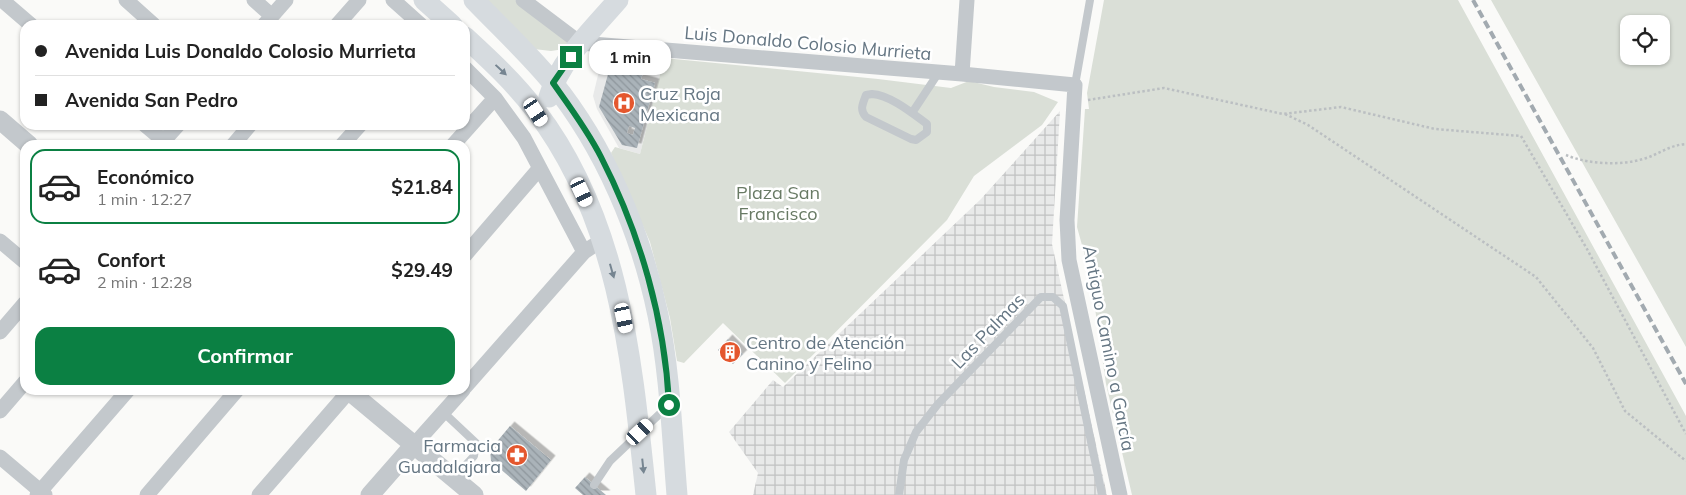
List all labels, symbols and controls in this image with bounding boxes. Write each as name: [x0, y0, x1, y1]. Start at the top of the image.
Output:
map controls: [1620, 15, 1670, 65]
button: locate: [1620, 15, 1670, 65]
street label: Luis Donaldo Colosio Murrieta: [684, 21, 932, 65]
text: Avenida Luis Donaldo Colosio Murrieta: [65, 39, 416, 63]
callout: 1 min: [588, 40, 671, 74]
route end: [560, 46, 582, 68]
text: 1 min: [609, 47, 651, 67]
one-way arrow: [494, 64, 506, 76]
place label: Cruz Roja Mexicana: [640, 82, 721, 126]
text: Avenida San Pedro: [65, 88, 238, 112]
hospital icon: Cruz Roja Mexicana: [612, 91, 636, 115]
car: [521, 95, 550, 129]
icon: car: [37, 164, 82, 209]
text: Económico: [97, 165, 194, 189]
text: $21.84: [391, 175, 453, 199]
car: [568, 175, 595, 209]
park label: Plaza San Francisco: [736, 181, 820, 225]
text: 1 min · 12:27: [97, 189, 192, 209]
street label: Antiguo Camino a García: [1078, 243, 1140, 453]
icon: car: [37, 247, 82, 292]
text: Confort: [97, 248, 165, 272]
text: $29.49: [391, 258, 453, 282]
one-way arrow: [609, 264, 617, 279]
text: 2 min · 12:28: [97, 272, 192, 292]
street label: Las Palmas: [946, 288, 1030, 374]
car: [613, 302, 634, 334]
button: Confirmar: [35, 327, 455, 385]
place label: Centro de Atención Canino y Felino: [746, 331, 905, 375]
building icon: Centro de Atención Canino y Felino: [718, 340, 742, 364]
route start: [658, 394, 680, 416]
car: [623, 416, 656, 448]
place label: Farmacia Guadalajara: [398, 434, 501, 478]
pharmacy icon: Farmacia Guadalajara: [505, 443, 529, 467]
one-way arrow: [639, 458, 647, 474]

